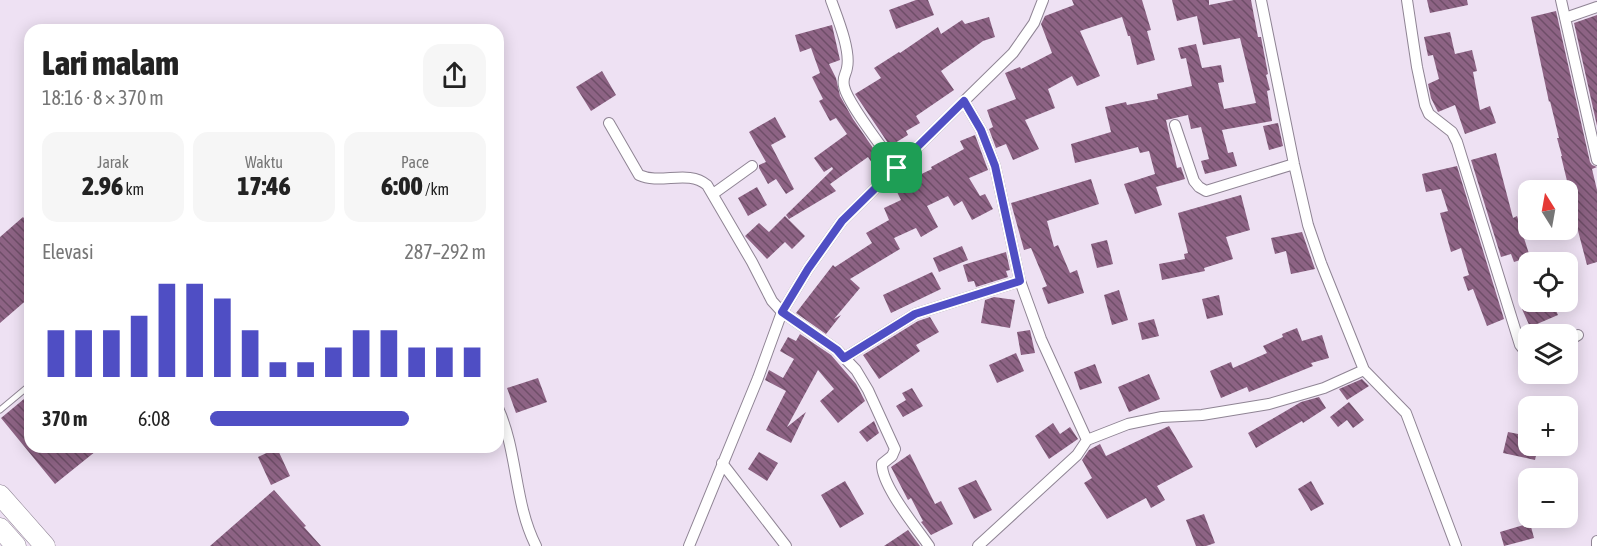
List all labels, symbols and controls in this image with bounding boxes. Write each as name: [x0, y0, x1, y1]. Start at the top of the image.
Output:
text: Lari malam: [42, 44, 179, 82]
button: share: [423, 44, 486, 107]
text: 18:16 · 8 × 370 m: [42, 86, 164, 109]
pin: [871, 142, 922, 193]
icon: arrive: [880, 151, 913, 184]
text: Jarak: [97, 153, 129, 171]
text: Waktu: [245, 153, 283, 171]
text: Pace: [401, 153, 429, 171]
text: 2.96: [82, 171, 123, 201]
text: 17:46: [237, 171, 291, 201]
text: 6:00: [381, 171, 423, 201]
text: km: [123, 180, 144, 198]
text: /km: [423, 180, 449, 198]
north arrow: [1518, 180, 1578, 240]
map controls: [1518, 180, 1578, 528]
text: Elevasi: [42, 240, 94, 263]
text: 287–292 m: [404, 240, 486, 263]
button: locate: [1518, 252, 1578, 312]
button: layers: [1518, 324, 1578, 384]
button: +: [1518, 396, 1578, 456]
text: 370 m: [42, 407, 87, 430]
text: 6:08: [138, 407, 170, 430]
button: −: [1518, 468, 1578, 528]

